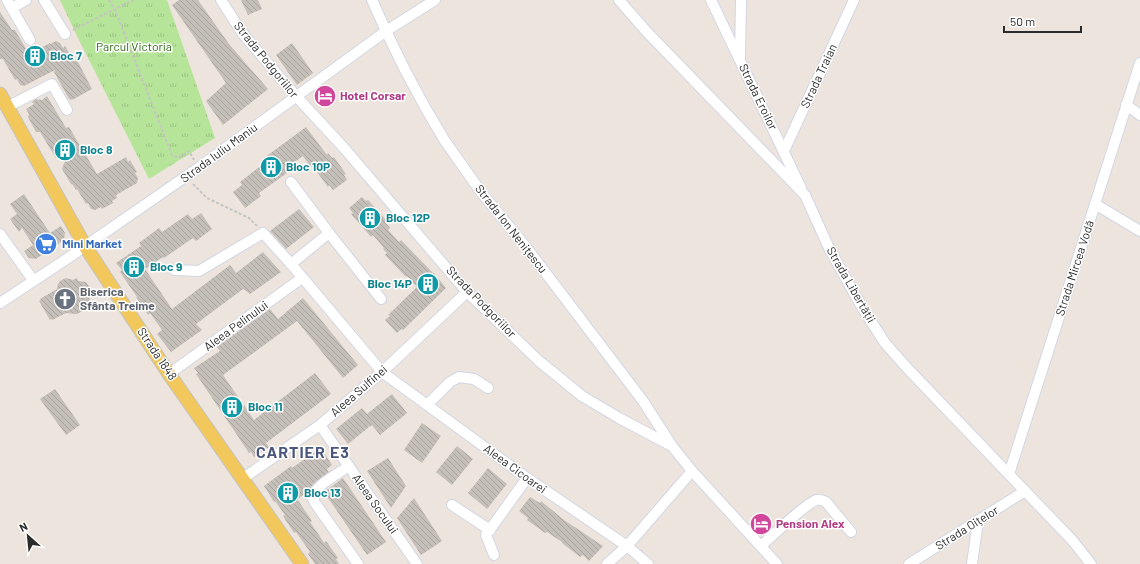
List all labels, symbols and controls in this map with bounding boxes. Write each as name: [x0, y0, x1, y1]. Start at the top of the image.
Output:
scale bar: [1004, 8, 1081, 34]
text: 50 m: [1010, 14, 1035, 28]
street label: Strada Podgoriilor: [232, 18, 302, 101]
park label: Parcul Victoria: [96, 39, 172, 53]
street label: Strada Traian: [797, 41, 839, 110]
building icon: Bloc 7: [22, 43, 48, 69]
place label: Bloc 7: [50, 48, 82, 62]
street label: Strada Eroilor: [737, 61, 781, 132]
hotel icon: Hotel Corsar: [312, 83, 338, 109]
place label: Hotel Corsar: [340, 88, 406, 102]
street label: Strada Iuliu Maniu: [177, 120, 260, 185]
building icon: Bloc 8: [52, 137, 78, 163]
place label: Bloc 8: [80, 142, 113, 156]
building icon: Bloc 10P: [258, 154, 284, 180]
place label: Bloc 10P: [286, 159, 330, 173]
street label: Strada Ion Nenițescu: [473, 181, 551, 275]
building icon: Bloc 12P: [357, 205, 383, 231]
place label: Bloc 12P: [386, 210, 430, 224]
street label: Strada Mircea Vodă: [1052, 218, 1096, 317]
supermarket icon: Mini Market: [33, 231, 59, 257]
place label: Mini Market: [62, 236, 122, 250]
street label: Strada Libertății: [825, 244, 879, 325]
building icon: Bloc 9: [121, 254, 147, 280]
place label: Bloc 9: [150, 259, 182, 273]
street label: Strada Podgoriilor: [444, 263, 520, 340]
building icon: Bloc 14P: [415, 271, 441, 297]
place label: Bloc 14P: [367, 276, 412, 290]
place label: Biserica Sfânta Treime: [80, 284, 155, 312]
church icon: Biserica Sfânta Treime: [52, 286, 78, 312]
street label: Aleea Pelinului: [201, 297, 270, 353]
street label: Strada 1848: [135, 325, 180, 382]
street label: Aleea Sulfinei: [327, 362, 390, 419]
building icon: Bloc 11: [219, 394, 245, 420]
place label: Bloc 11: [248, 399, 282, 413]
street label: Aleea Cicoarei: [481, 441, 550, 496]
district label: CARTIER E3: [256, 442, 350, 461]
street label: Aleea Socului: [350, 471, 402, 536]
building icon: Bloc 13: [275, 480, 301, 506]
place label: Bloc 13: [304, 485, 341, 499]
street label: Strada Oițelor: [932, 502, 1001, 552]
hotel icon: Pension Alex: [748, 511, 774, 537]
north arrow: [8, 516, 48, 556]
place label: Pension Alex: [776, 516, 845, 530]
text: N: [17, 519, 29, 534]

